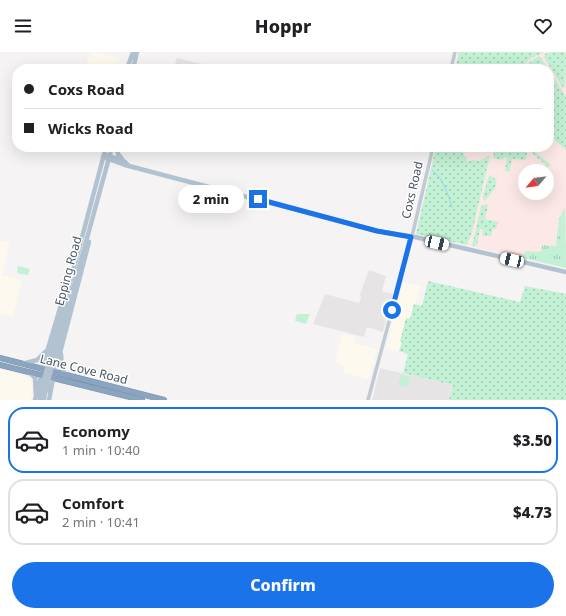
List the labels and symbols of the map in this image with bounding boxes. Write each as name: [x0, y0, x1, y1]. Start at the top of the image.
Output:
street label: Coxs Road: [397, 160, 427, 220]
north arrow: [518, 164, 554, 200]
callout: 2 min: [178, 185, 244, 213]
route end: [249, 190, 267, 208]
street label: Epping Road: [51, 234, 85, 308]
car: [424, 234, 450, 252]
car: [499, 251, 525, 269]
route start: [383, 301, 401, 319]
street label: Lane Cove Road: [38, 350, 130, 388]

